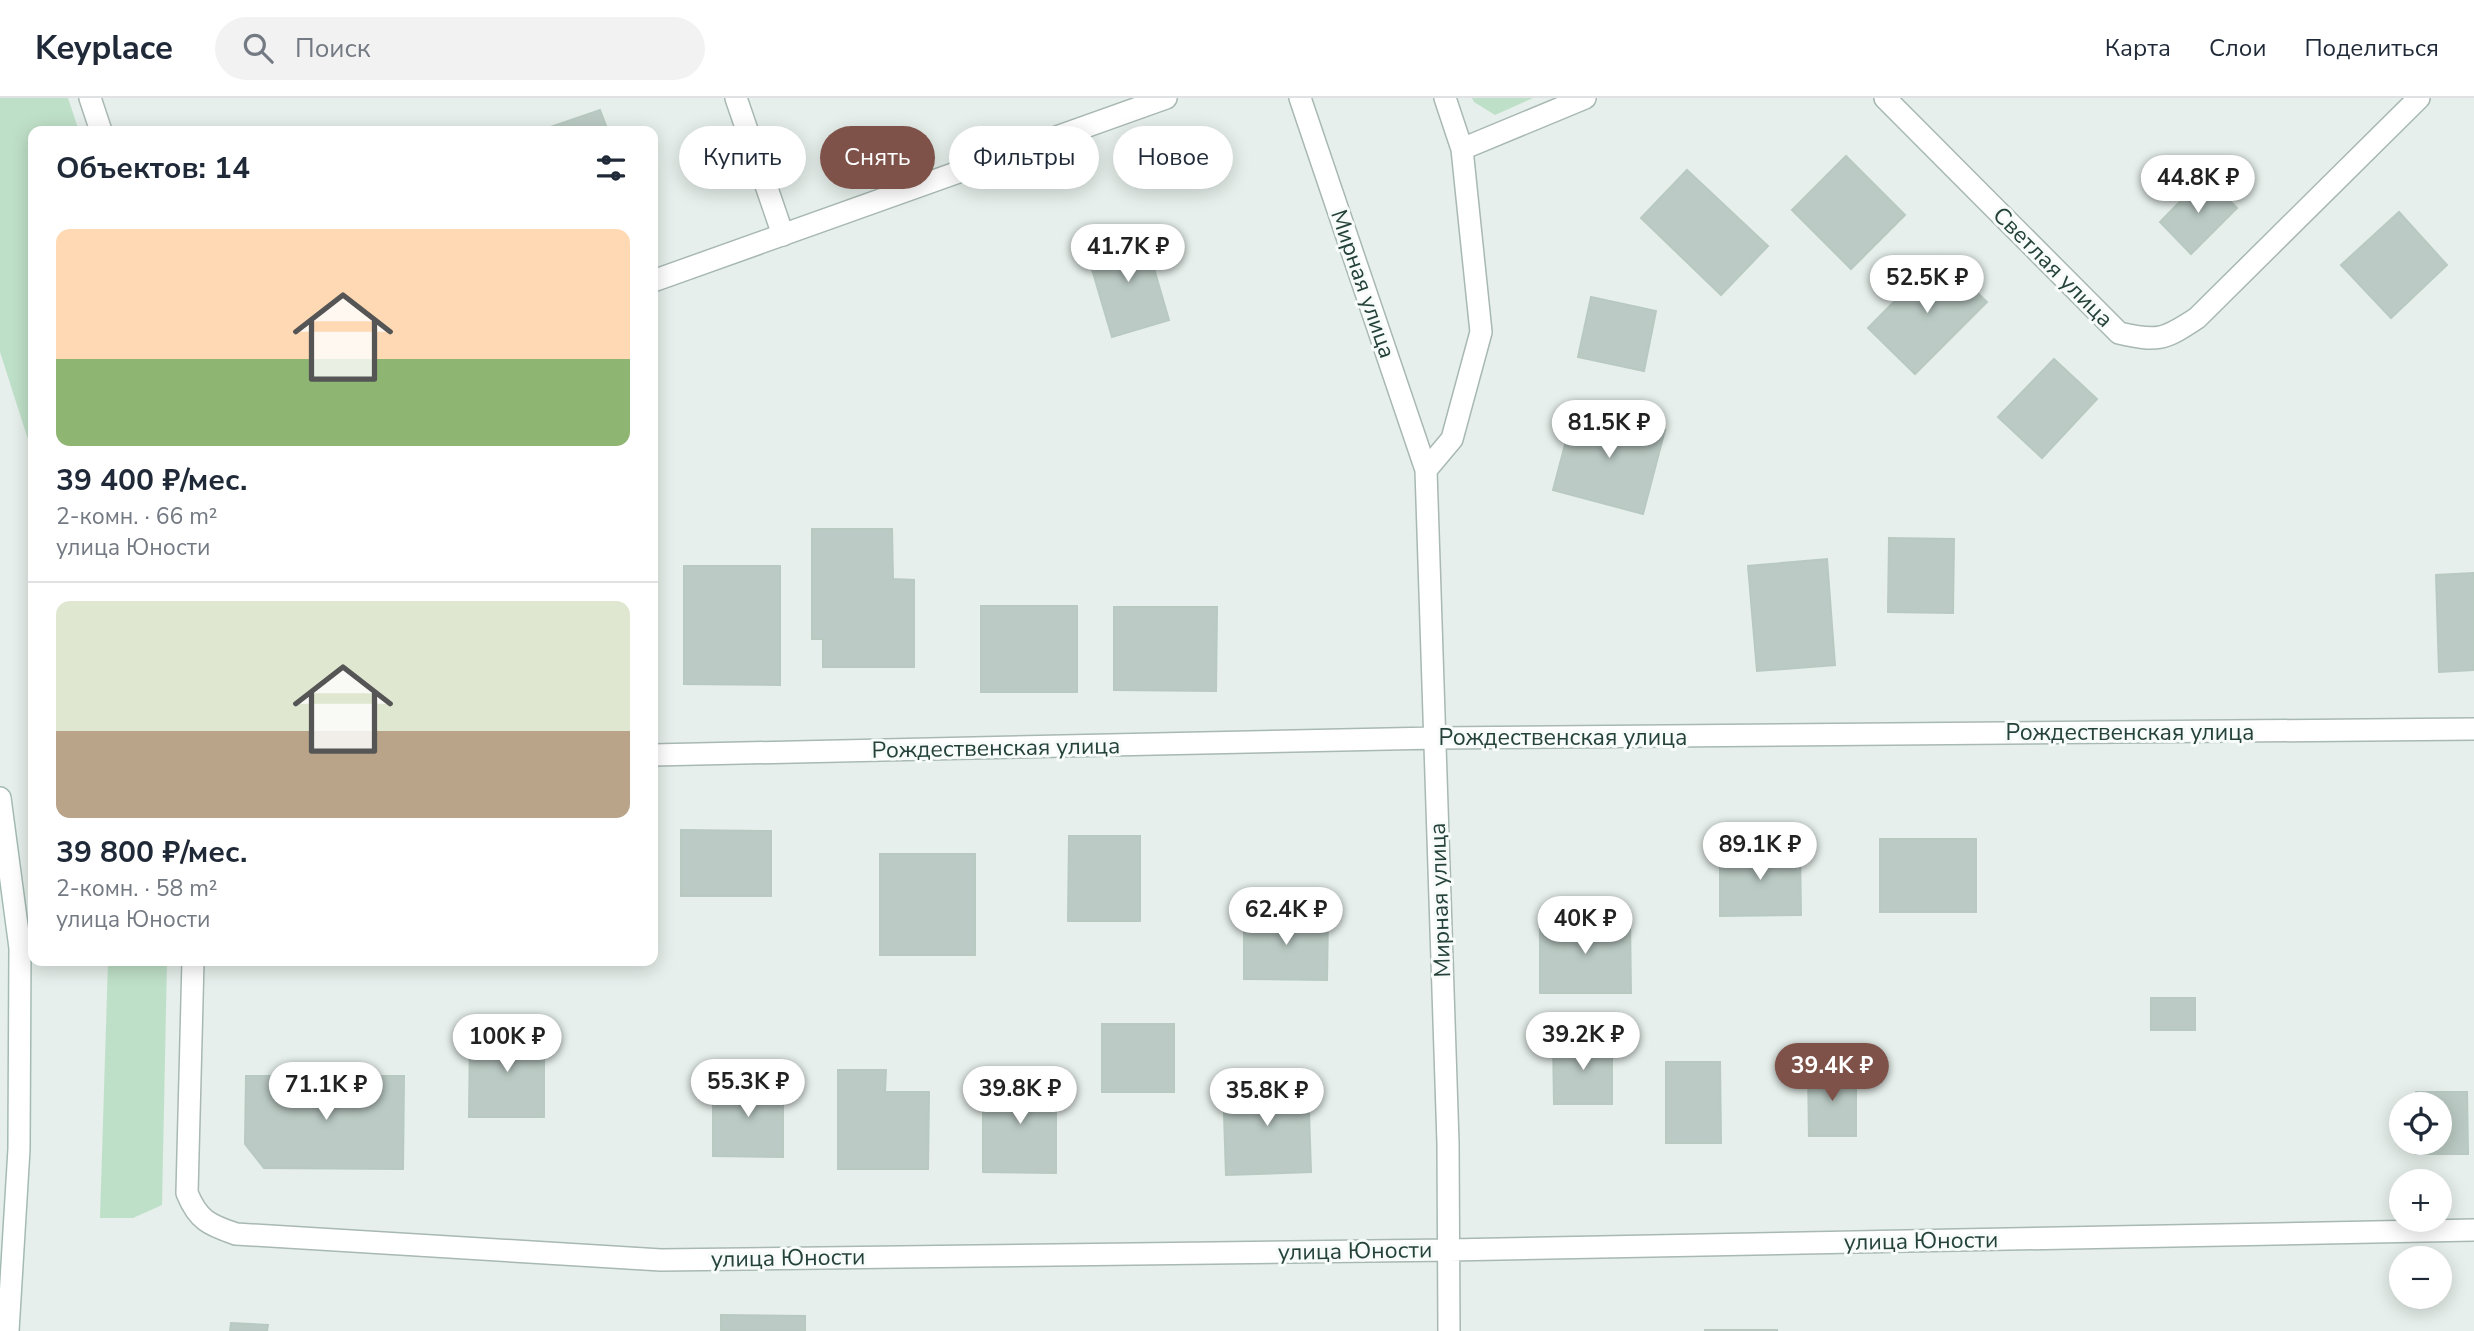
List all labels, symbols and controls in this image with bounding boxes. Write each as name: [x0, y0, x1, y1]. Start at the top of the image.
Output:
search box: [215, 17, 705, 80]
text: Keyplace: [35, 26, 173, 71]
icon: search: [239, 29, 277, 67]
text: Поиск: [295, 31, 371, 66]
text: Карта: [2105, 32, 2171, 64]
text: Слои: [2209, 32, 2266, 64]
text: Поделиться: [2304, 32, 2439, 64]
chip: Купить: [679, 126, 806, 189]
chip: Снять: [820, 126, 935, 189]
chip: Фильтры: [949, 126, 1099, 189]
chip: Новое: [1113, 126, 1233, 189]
text: Объектов: 14: [56, 148, 250, 189]
icon: filters: [592, 149, 630, 187]
pin: 44.8K ₽: [2133, 156, 2263, 215]
text: 44.8K ₽: [2157, 162, 2239, 193]
street label: Светлая улица: [1986, 200, 2120, 334]
street label: Мирная улица: [1323, 206, 1403, 362]
pin: 41.7K ₽: [1063, 225, 1193, 284]
text: 41.7K ₽: [1087, 231, 1169, 262]
pin: 52.5K ₽: [1862, 256, 1992, 315]
text: 52.5K ₽: [1886, 262, 1968, 293]
icon: home: [280, 274, 406, 400]
pin: 81.5K ₽: [1544, 400, 1674, 460]
text: 81.5K ₽: [1568, 407, 1650, 438]
text: 39 400 ₽/мес.: [56, 460, 247, 501]
text: 2-комн. · 66 m²: [56, 501, 218, 532]
text: улица Юности: [56, 532, 210, 563]
icon: home: [280, 646, 406, 772]
street label: Рождественская улица: [2006, 717, 2254, 748]
street label: Рождественская улица: [1439, 722, 1687, 753]
street label: Рождественская улица: [871, 730, 1121, 766]
street label: Мирная улица: [1422, 822, 1458, 978]
pin: 89.1K ₽: [1695, 822, 1825, 882]
text: 89.1K ₽: [1719, 829, 1801, 860]
text: 39 800 ₽/мес.: [56, 832, 247, 873]
text: 2-комн. · 58 m²: [56, 873, 218, 904]
pin: 62.4K ₽: [1221, 888, 1351, 947]
text: 62.4K ₽: [1245, 894, 1327, 925]
pin: 40K ₽: [1536, 896, 1634, 956]
text: 40K ₽: [1554, 903, 1616, 934]
text: улица Юности: [56, 904, 210, 935]
pin: 39.2K ₽: [1518, 1012, 1648, 1072]
pin: 100K ₽: [450, 1014, 564, 1074]
text: 39.2K ₽: [1542, 1019, 1624, 1050]
text: 100K ₽: [469, 1021, 545, 1052]
pin: 39.4K ₽: [1767, 1044, 1897, 1103]
text: 39.4K ₽: [1791, 1050, 1873, 1081]
pin: 55.3K ₽: [683, 1060, 813, 1119]
pin: 71.1K ₽: [261, 1062, 391, 1122]
text: 55.3K ₽: [707, 1066, 789, 1097]
pin: 39.8K ₽: [955, 1066, 1085, 1126]
pin: 35.8K ₽: [1202, 1068, 1332, 1128]
text: 71.1K ₽: [285, 1069, 367, 1100]
text: 39.8K ₽: [979, 1073, 1061, 1104]
text: 35.8K ₽: [1226, 1075, 1308, 1106]
map controls: [2389, 1092, 2452, 1309]
button: locate: [2389, 1092, 2452, 1155]
button: +: [2389, 1169, 2452, 1232]
street label: улица Юности: [1844, 1224, 1998, 1258]
street label: улица Юности: [1278, 1234, 1432, 1268]
street label: улица Юности: [711, 1241, 865, 1275]
button: −: [2389, 1246, 2452, 1309]

